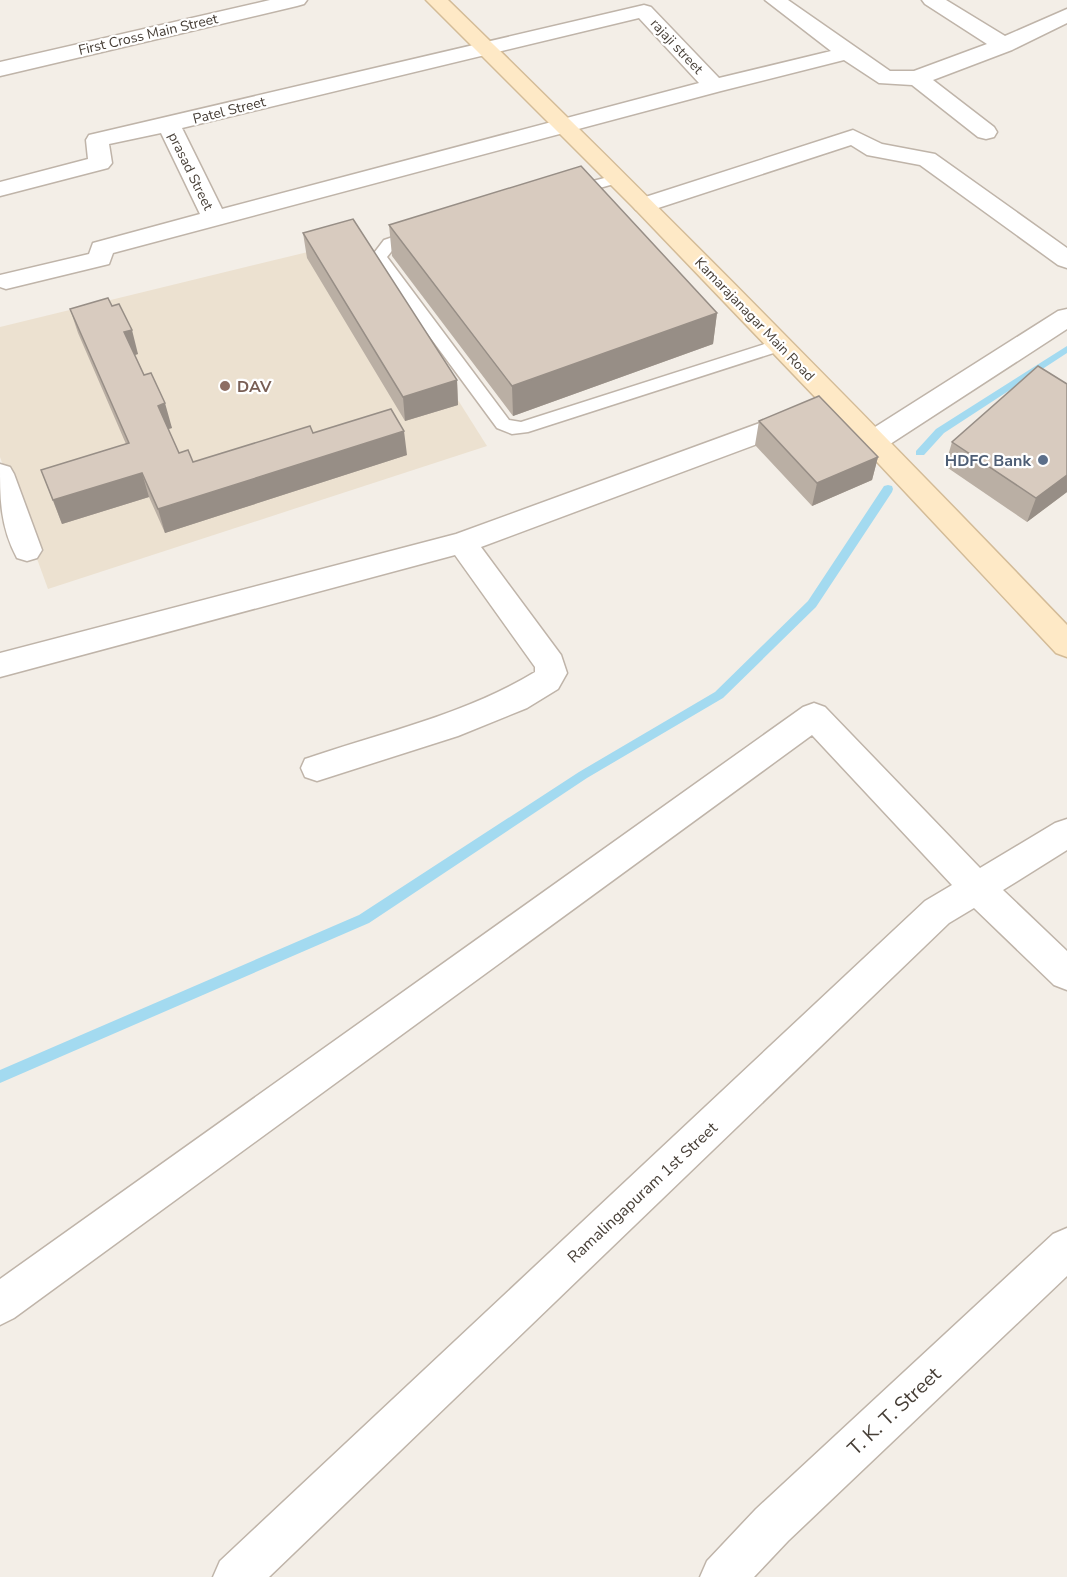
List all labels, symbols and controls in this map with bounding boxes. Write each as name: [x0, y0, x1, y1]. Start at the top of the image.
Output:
street label: First Cross Main Street: [76, 9, 220, 60]
street label: rajaji street: [646, 14, 707, 78]
street label: Patel Street: [191, 92, 267, 129]
street label: prasad Street: [163, 129, 218, 214]
street label: Kamarajanagar Main Road: [690, 253, 819, 385]
place label: DAV: [237, 376, 272, 398]
marker: DAV: [218, 379, 232, 393]
place label: HDFC Bank: [945, 450, 1031, 472]
marker: HDFC Bank: [1036, 453, 1050, 467]
street label: Ramalingapuram 1st Street: [563, 1117, 723, 1268]
street label: T. K. T. Street: [842, 1361, 947, 1462]

